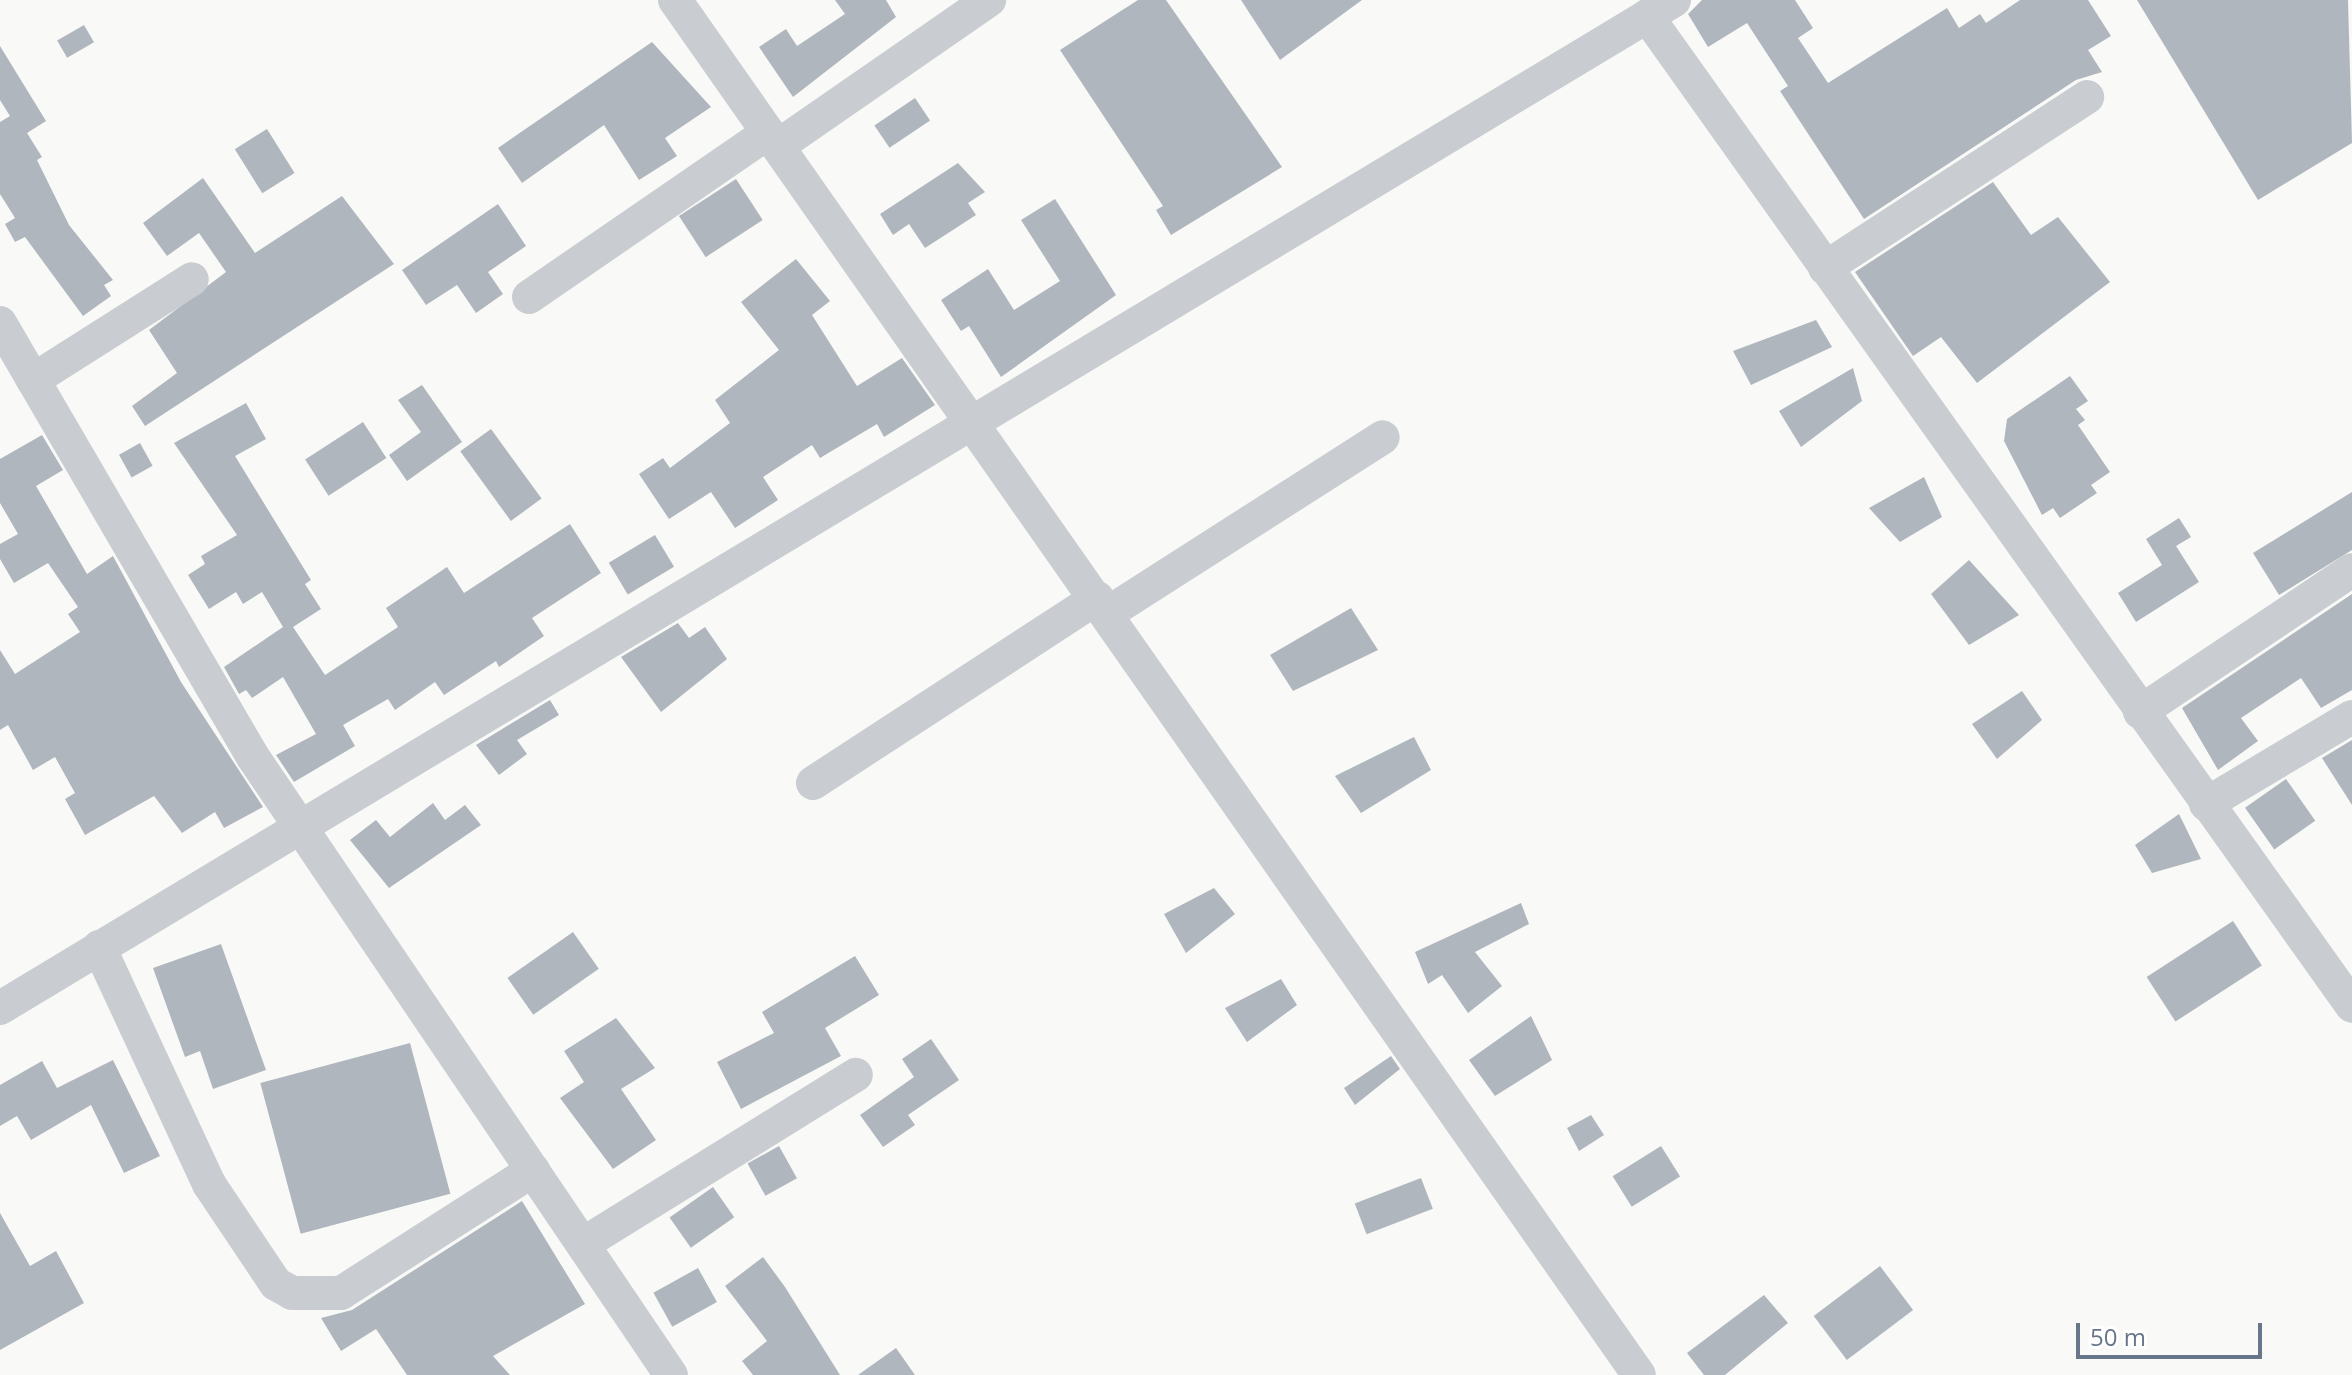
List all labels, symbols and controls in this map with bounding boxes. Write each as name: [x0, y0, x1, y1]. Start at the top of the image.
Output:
scale bar: [2080, 1307, 2266, 1357]
text: 50 m: [2090, 1320, 2146, 1353]

